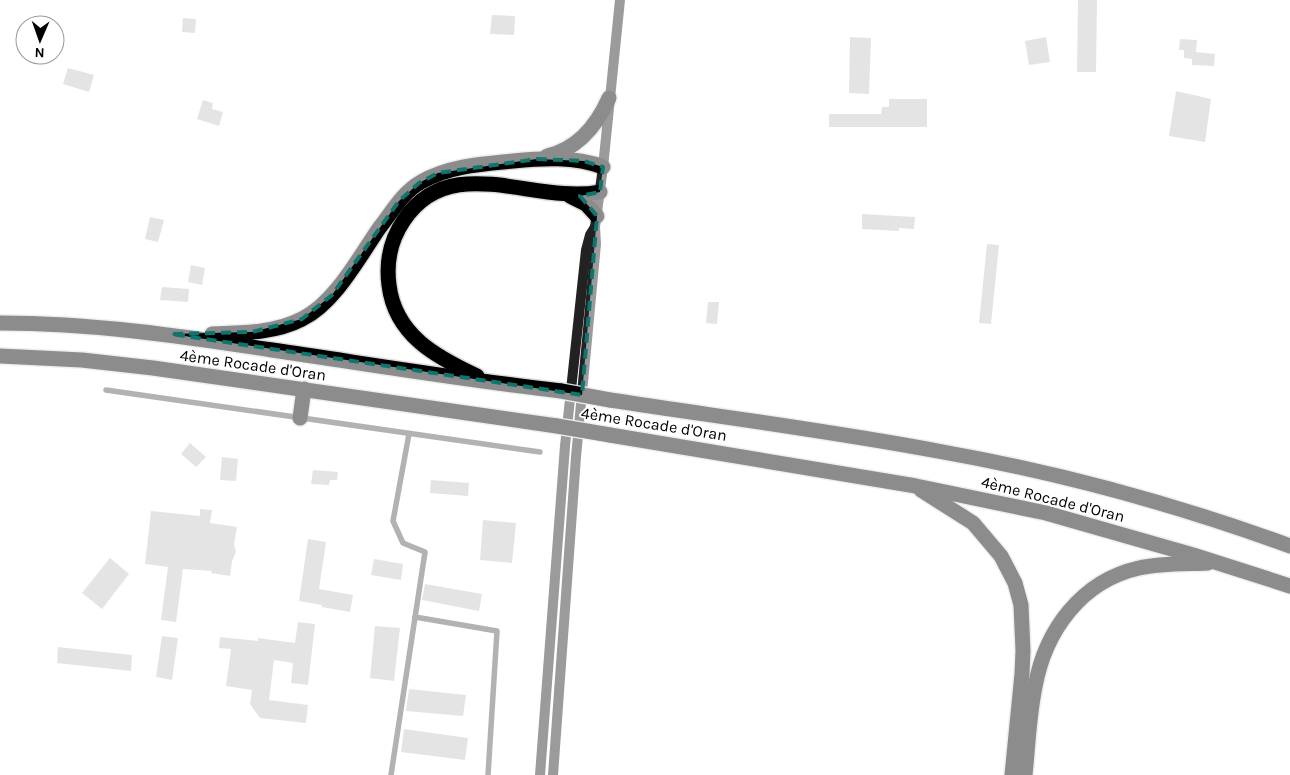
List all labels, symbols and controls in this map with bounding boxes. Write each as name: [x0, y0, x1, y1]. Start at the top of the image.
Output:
north arrow: [15, 15, 65, 65]
text: N: [34, 44, 45, 61]
street label: 4ème Rocade d'Oran: [179, 345, 327, 385]
street label: 4ème Rocade d'Oran: [580, 403, 728, 445]
street label: 4ème Rocade d'Oran: [979, 472, 1127, 526]

